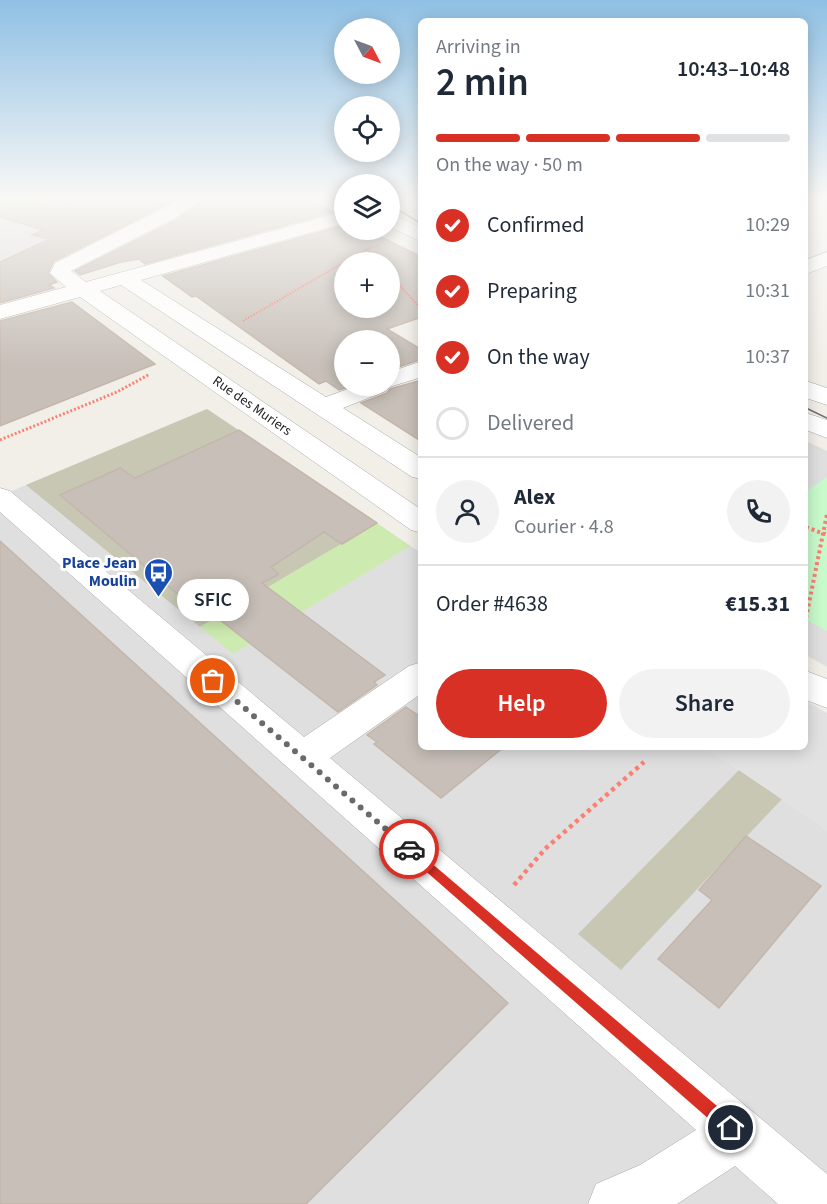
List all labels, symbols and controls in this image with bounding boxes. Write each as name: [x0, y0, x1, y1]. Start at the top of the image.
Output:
north arrow: [334, 18, 400, 84]
map controls: [334, 18, 400, 396]
text: Arriving in: [436, 33, 521, 61]
text: 10:43–10:48: [677, 53, 790, 85]
text: 2 min: [436, 55, 529, 111]
button: locate: [334, 96, 400, 162]
text: On the way · 50 m: [436, 151, 583, 179]
button: layers: [334, 174, 400, 240]
icon: check: [436, 209, 469, 242]
text: Confirmed: [487, 209, 584, 241]
text: 10:29: [745, 211, 790, 239]
button: +: [334, 252, 400, 318]
icon: check: [436, 275, 469, 308]
text: Preparing: [487, 275, 577, 307]
text: 10:31: [745, 277, 790, 305]
button: −: [334, 330, 400, 396]
icon: check: [436, 341, 469, 374]
text: On the way: [487, 341, 590, 373]
text: 10:37: [745, 343, 790, 371]
street label: Rue des Muriers: [208, 371, 296, 441]
text: Delivered: [487, 407, 574, 439]
button: person: [436, 480, 499, 543]
button: phone: [727, 480, 790, 543]
text: Alex: [514, 481, 555, 513]
text: Courier · 4.8: [514, 513, 614, 541]
place label: Place Jean Moulin: [62, 552, 137, 592]
bus stop icon: Place Jean Moulin: [142, 556, 174, 598]
callout: SFIC: [177, 579, 249, 621]
text: SFIC: [194, 586, 232, 614]
text: Order #4638: [436, 588, 548, 620]
text: €15.31: [725, 588, 790, 620]
pin: [187, 655, 238, 706]
icon: bag: [196, 664, 229, 697]
button: Help: [436, 669, 607, 738]
button: Share: [619, 669, 790, 738]
courier: [379, 819, 439, 879]
icon: car: [393, 833, 426, 866]
pin: [705, 1102, 756, 1153]
icon: home: [714, 1111, 747, 1144]

